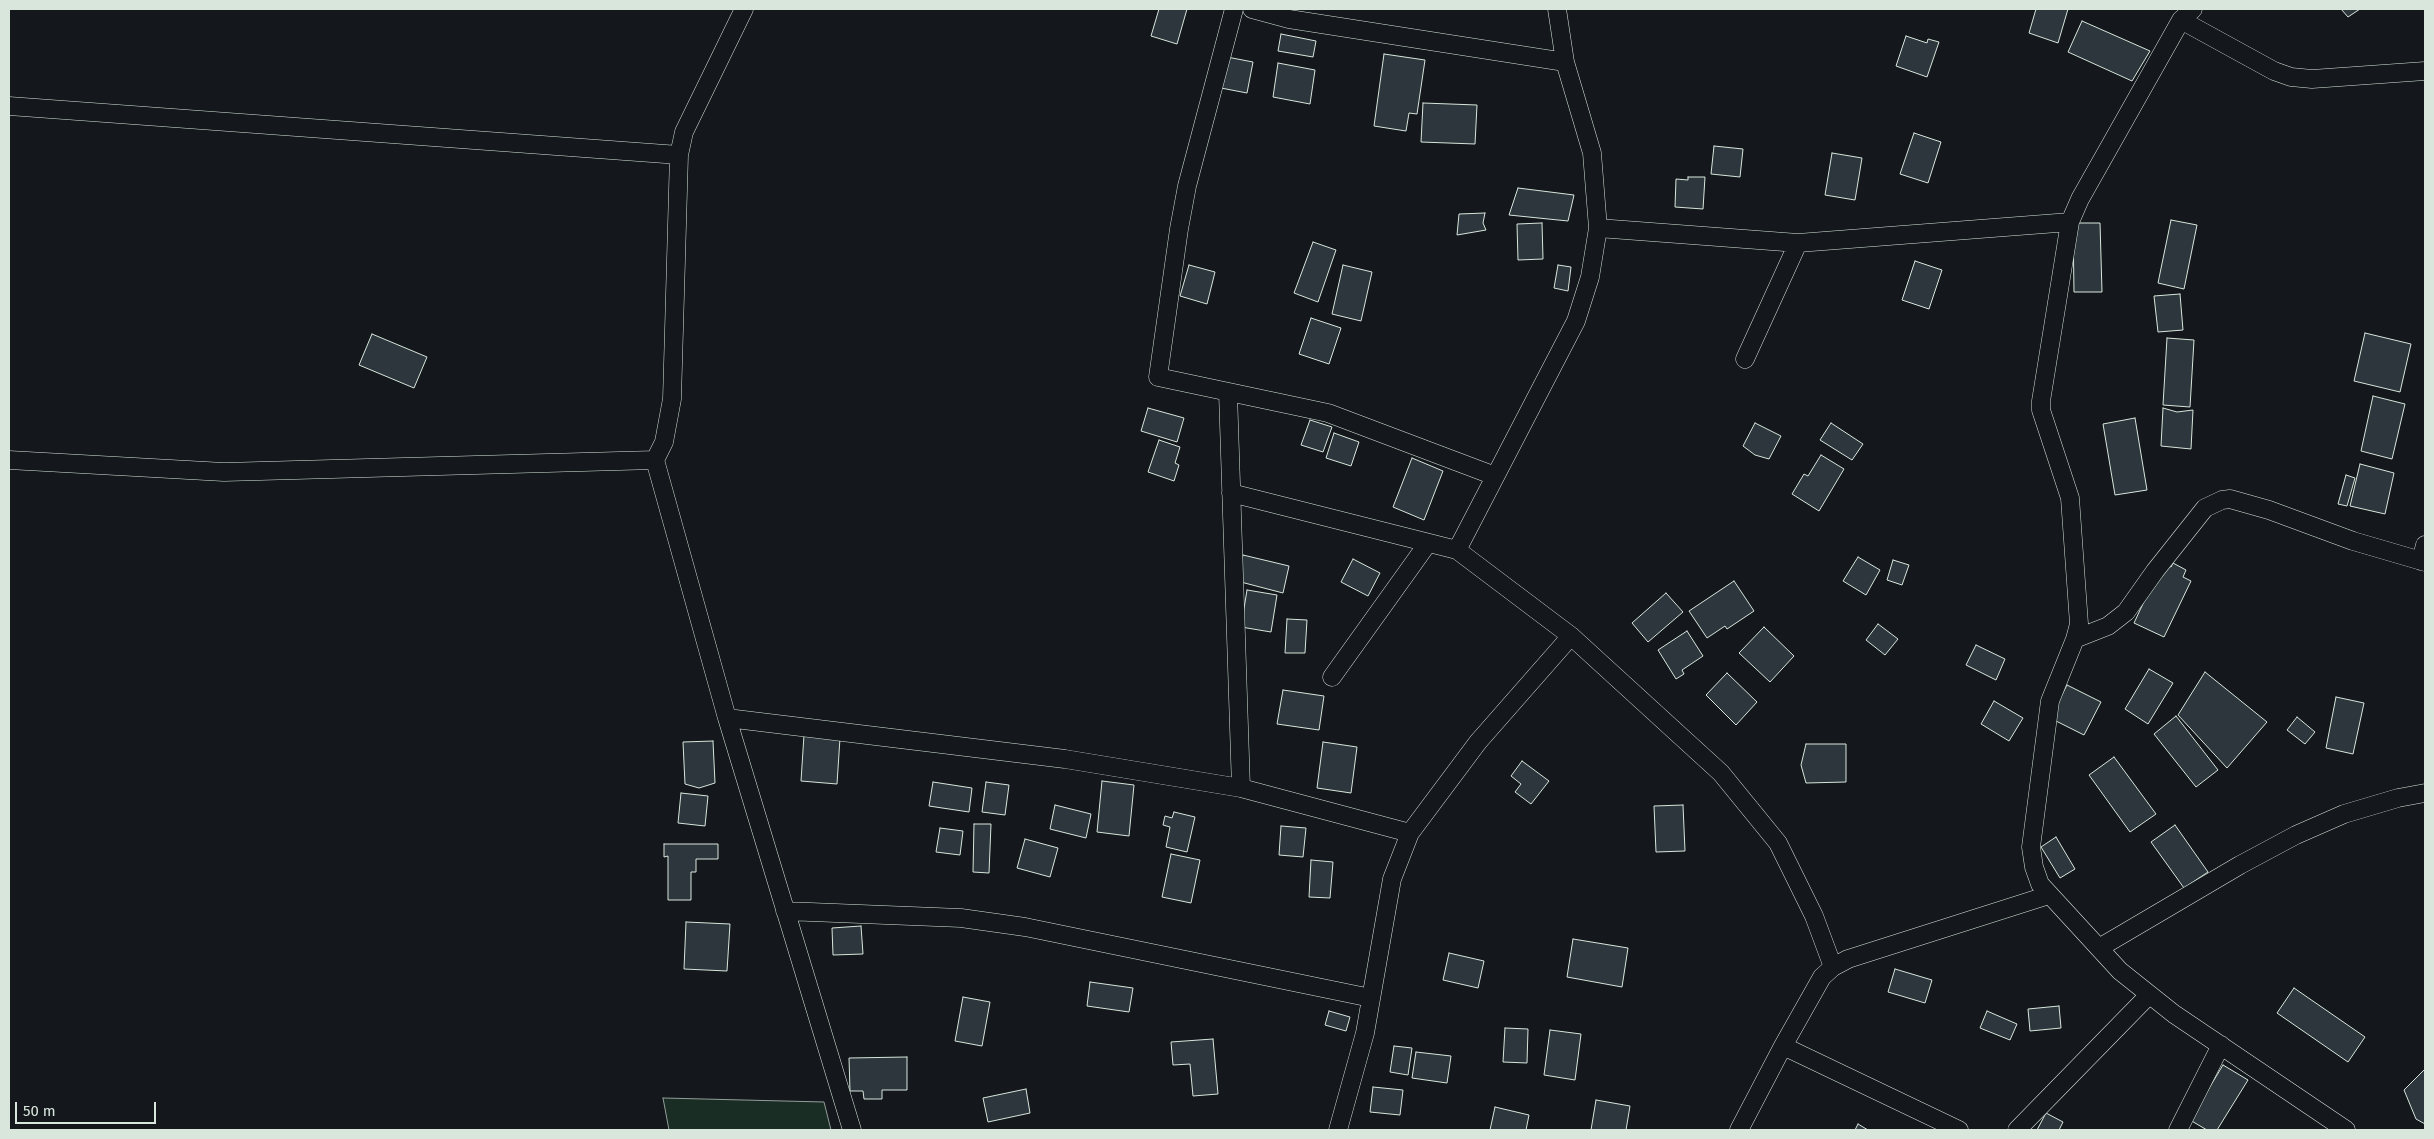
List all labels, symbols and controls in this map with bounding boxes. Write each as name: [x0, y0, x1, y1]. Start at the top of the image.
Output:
scale bar: [18, 1092, 159, 1124]
text: 50 m: [23, 1102, 56, 1120]

